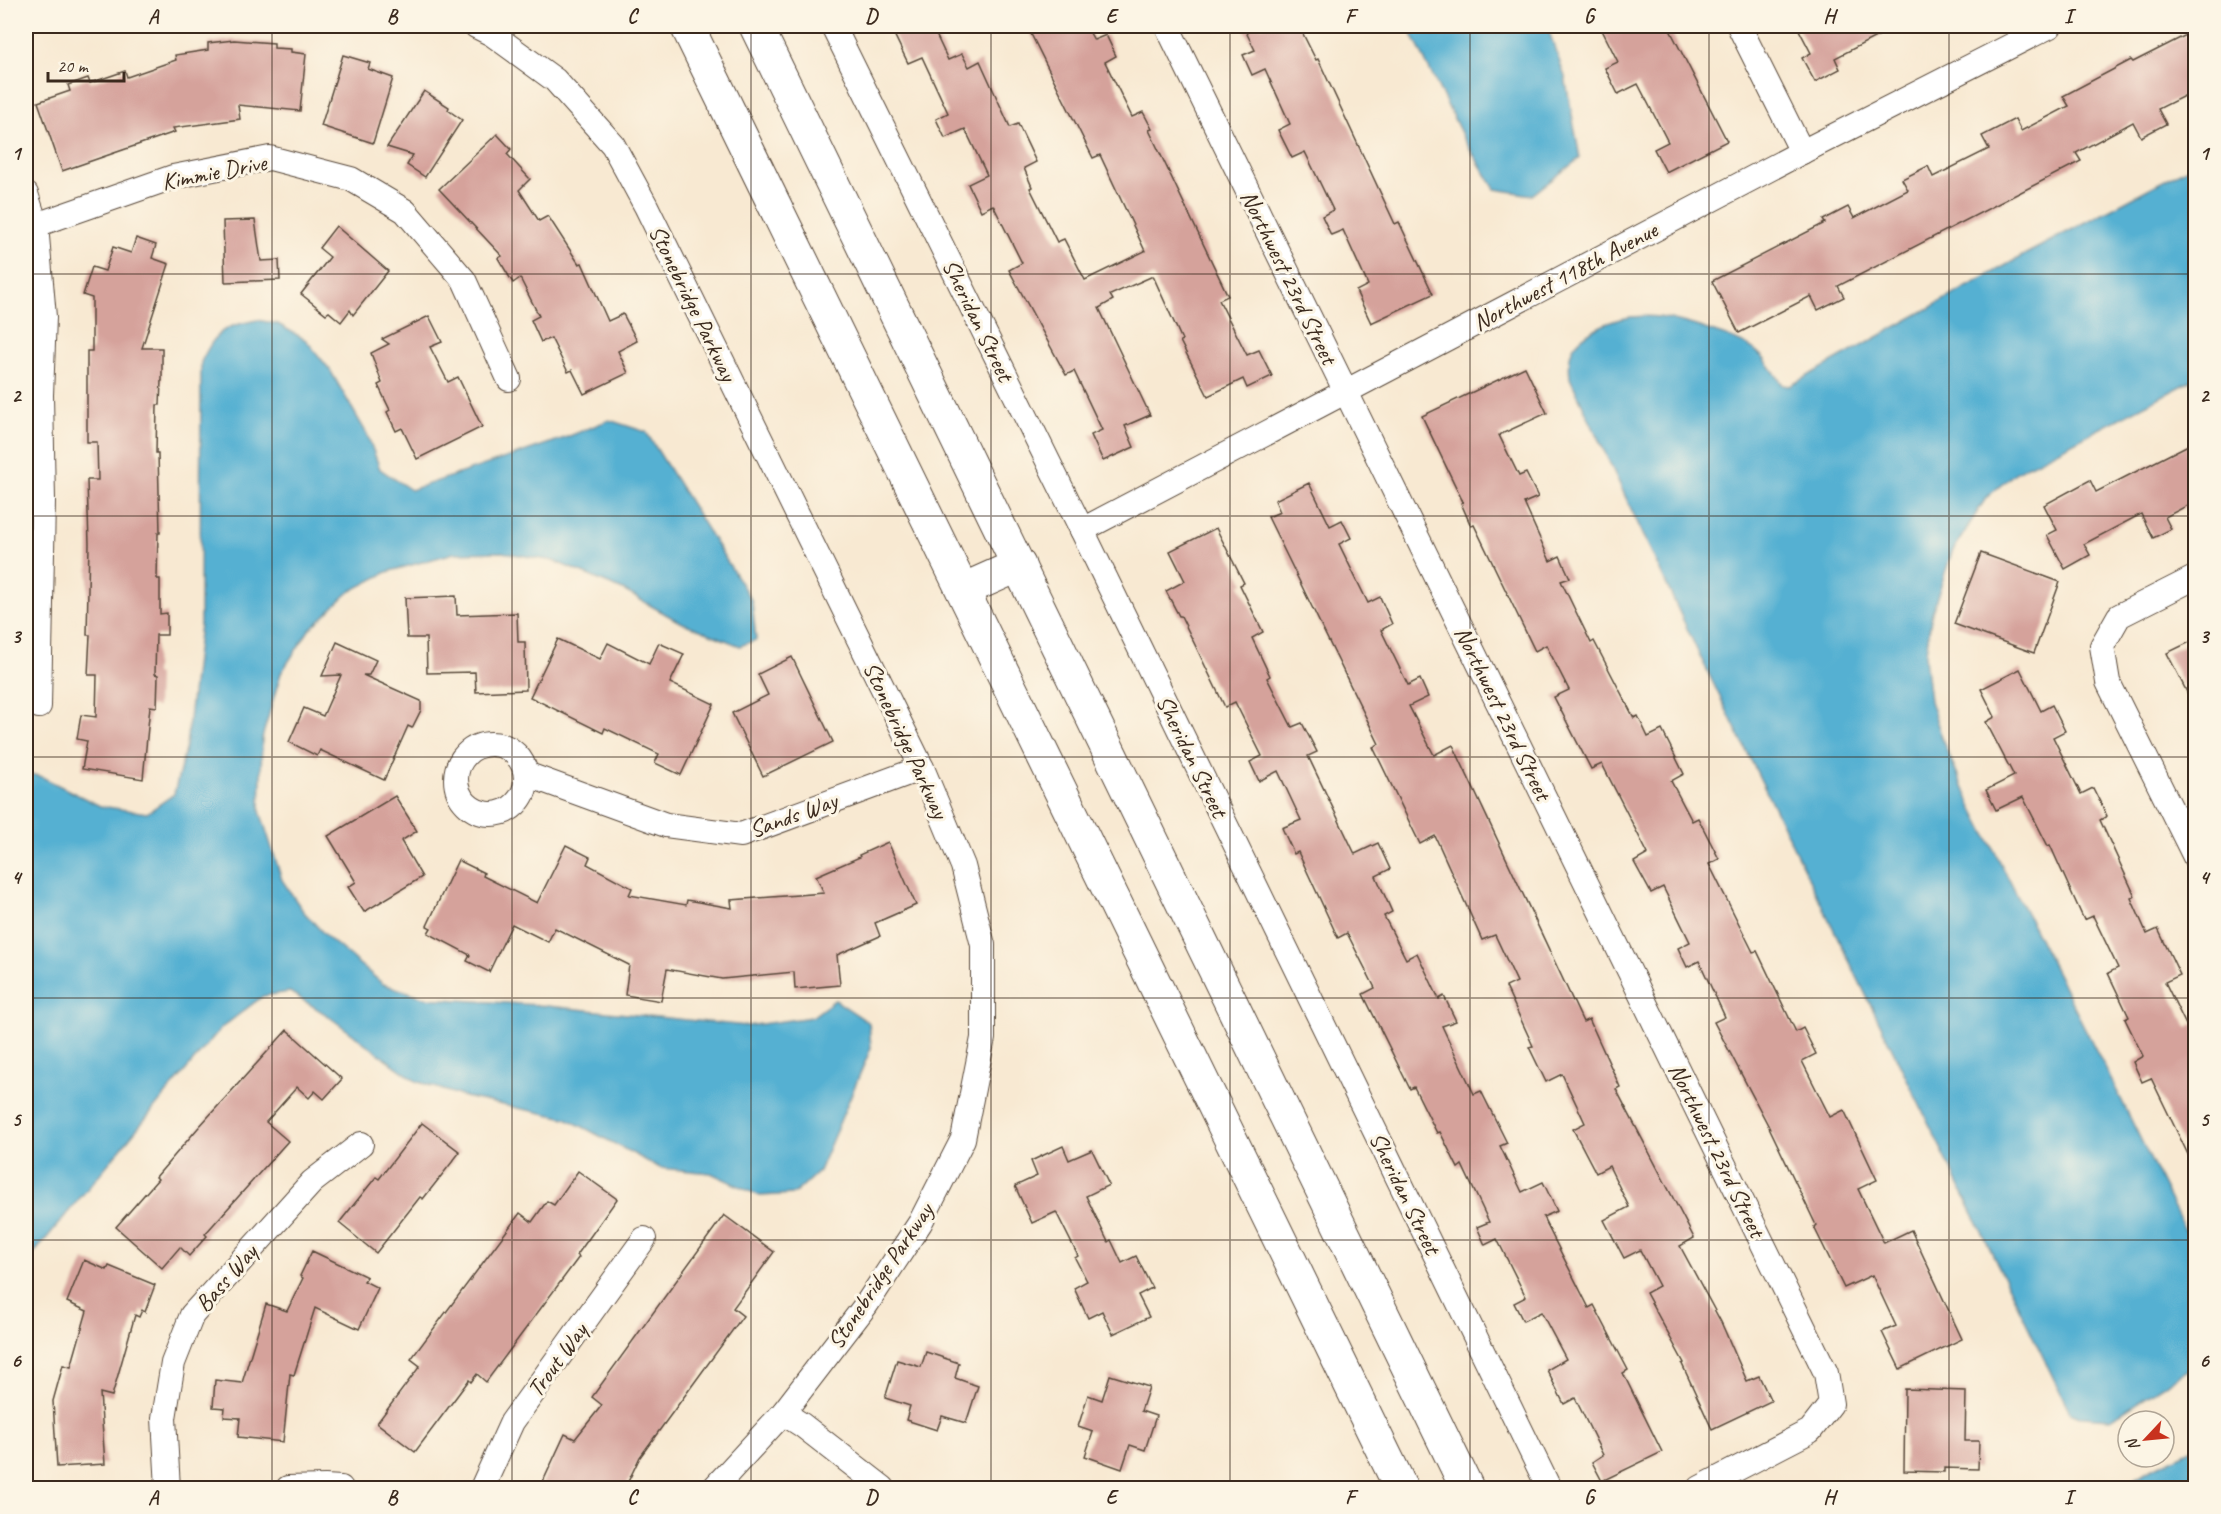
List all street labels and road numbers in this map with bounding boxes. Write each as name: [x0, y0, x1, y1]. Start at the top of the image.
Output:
street label: Kimmie Drive: [159, 147, 271, 197]
street label: Northwest 23rd Street: [1234, 185, 1345, 371]
street label: Northwest 118th Avenue: [1468, 214, 1664, 337]
street label: Stonebridge Parkway: [642, 220, 744, 387]
street label: Sheridan Street: [936, 254, 1021, 388]
street label: Northwest 23rd Street: [1448, 621, 1559, 807]
street label: Stonebridge Parkway: [857, 657, 956, 825]
street label: Sheridan Street: [1150, 690, 1235, 824]
street label: Sands Way: [745, 785, 843, 845]
street label: Northwest 23rd Street: [1662, 1058, 1773, 1244]
street label: Sheridan Street: [1363, 1127, 1448, 1261]
street label: Stonebridge Parkway: [820, 1196, 941, 1355]
street label: Bass Way: [188, 1237, 265, 1318]
street label: Trout Way: [520, 1316, 595, 1403]

